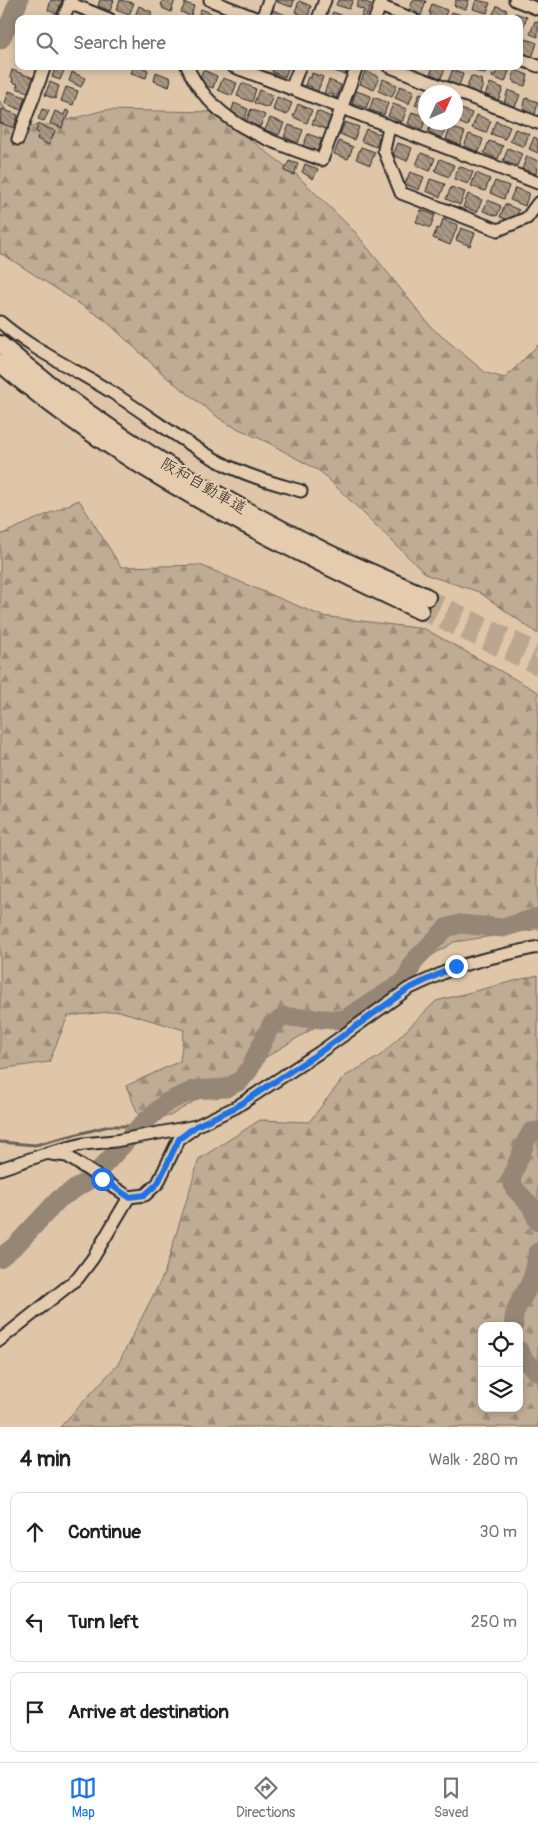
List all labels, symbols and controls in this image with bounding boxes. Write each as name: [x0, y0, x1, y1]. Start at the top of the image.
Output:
search box: [15, 15, 523, 70]
icon: search: [33, 29, 61, 57]
text: Search here: [73, 31, 166, 55]
north arrow: [418, 85, 463, 130]
street label: 阪和自動車道: [157, 453, 250, 519]
route end: [445, 955, 468, 978]
route start: [91, 1168, 114, 1191]
map controls: [478, 1322, 523, 1412]
button: locate: [478, 1322, 523, 1367]
button: layers: [478, 1367, 523, 1412]
text: 4 min: [20, 1446, 71, 1473]
text: Walk · 280 m: [429, 1450, 518, 1470]
icon: ahead: [21, 1518, 49, 1546]
text: Continue: [68, 1520, 141, 1544]
text: 30 m: [479, 1522, 517, 1542]
icon: left: [21, 1608, 49, 1636]
text: Turn left: [68, 1610, 138, 1634]
text: 250 m: [471, 1612, 517, 1632]
icon: arrive: [21, 1698, 49, 1726]
text: Arrive at destination: [68, 1700, 229, 1724]
tab: Map: [69, 1774, 97, 1821]
tab: Directions: [236, 1774, 295, 1821]
tab: Saved: [434, 1774, 469, 1821]

